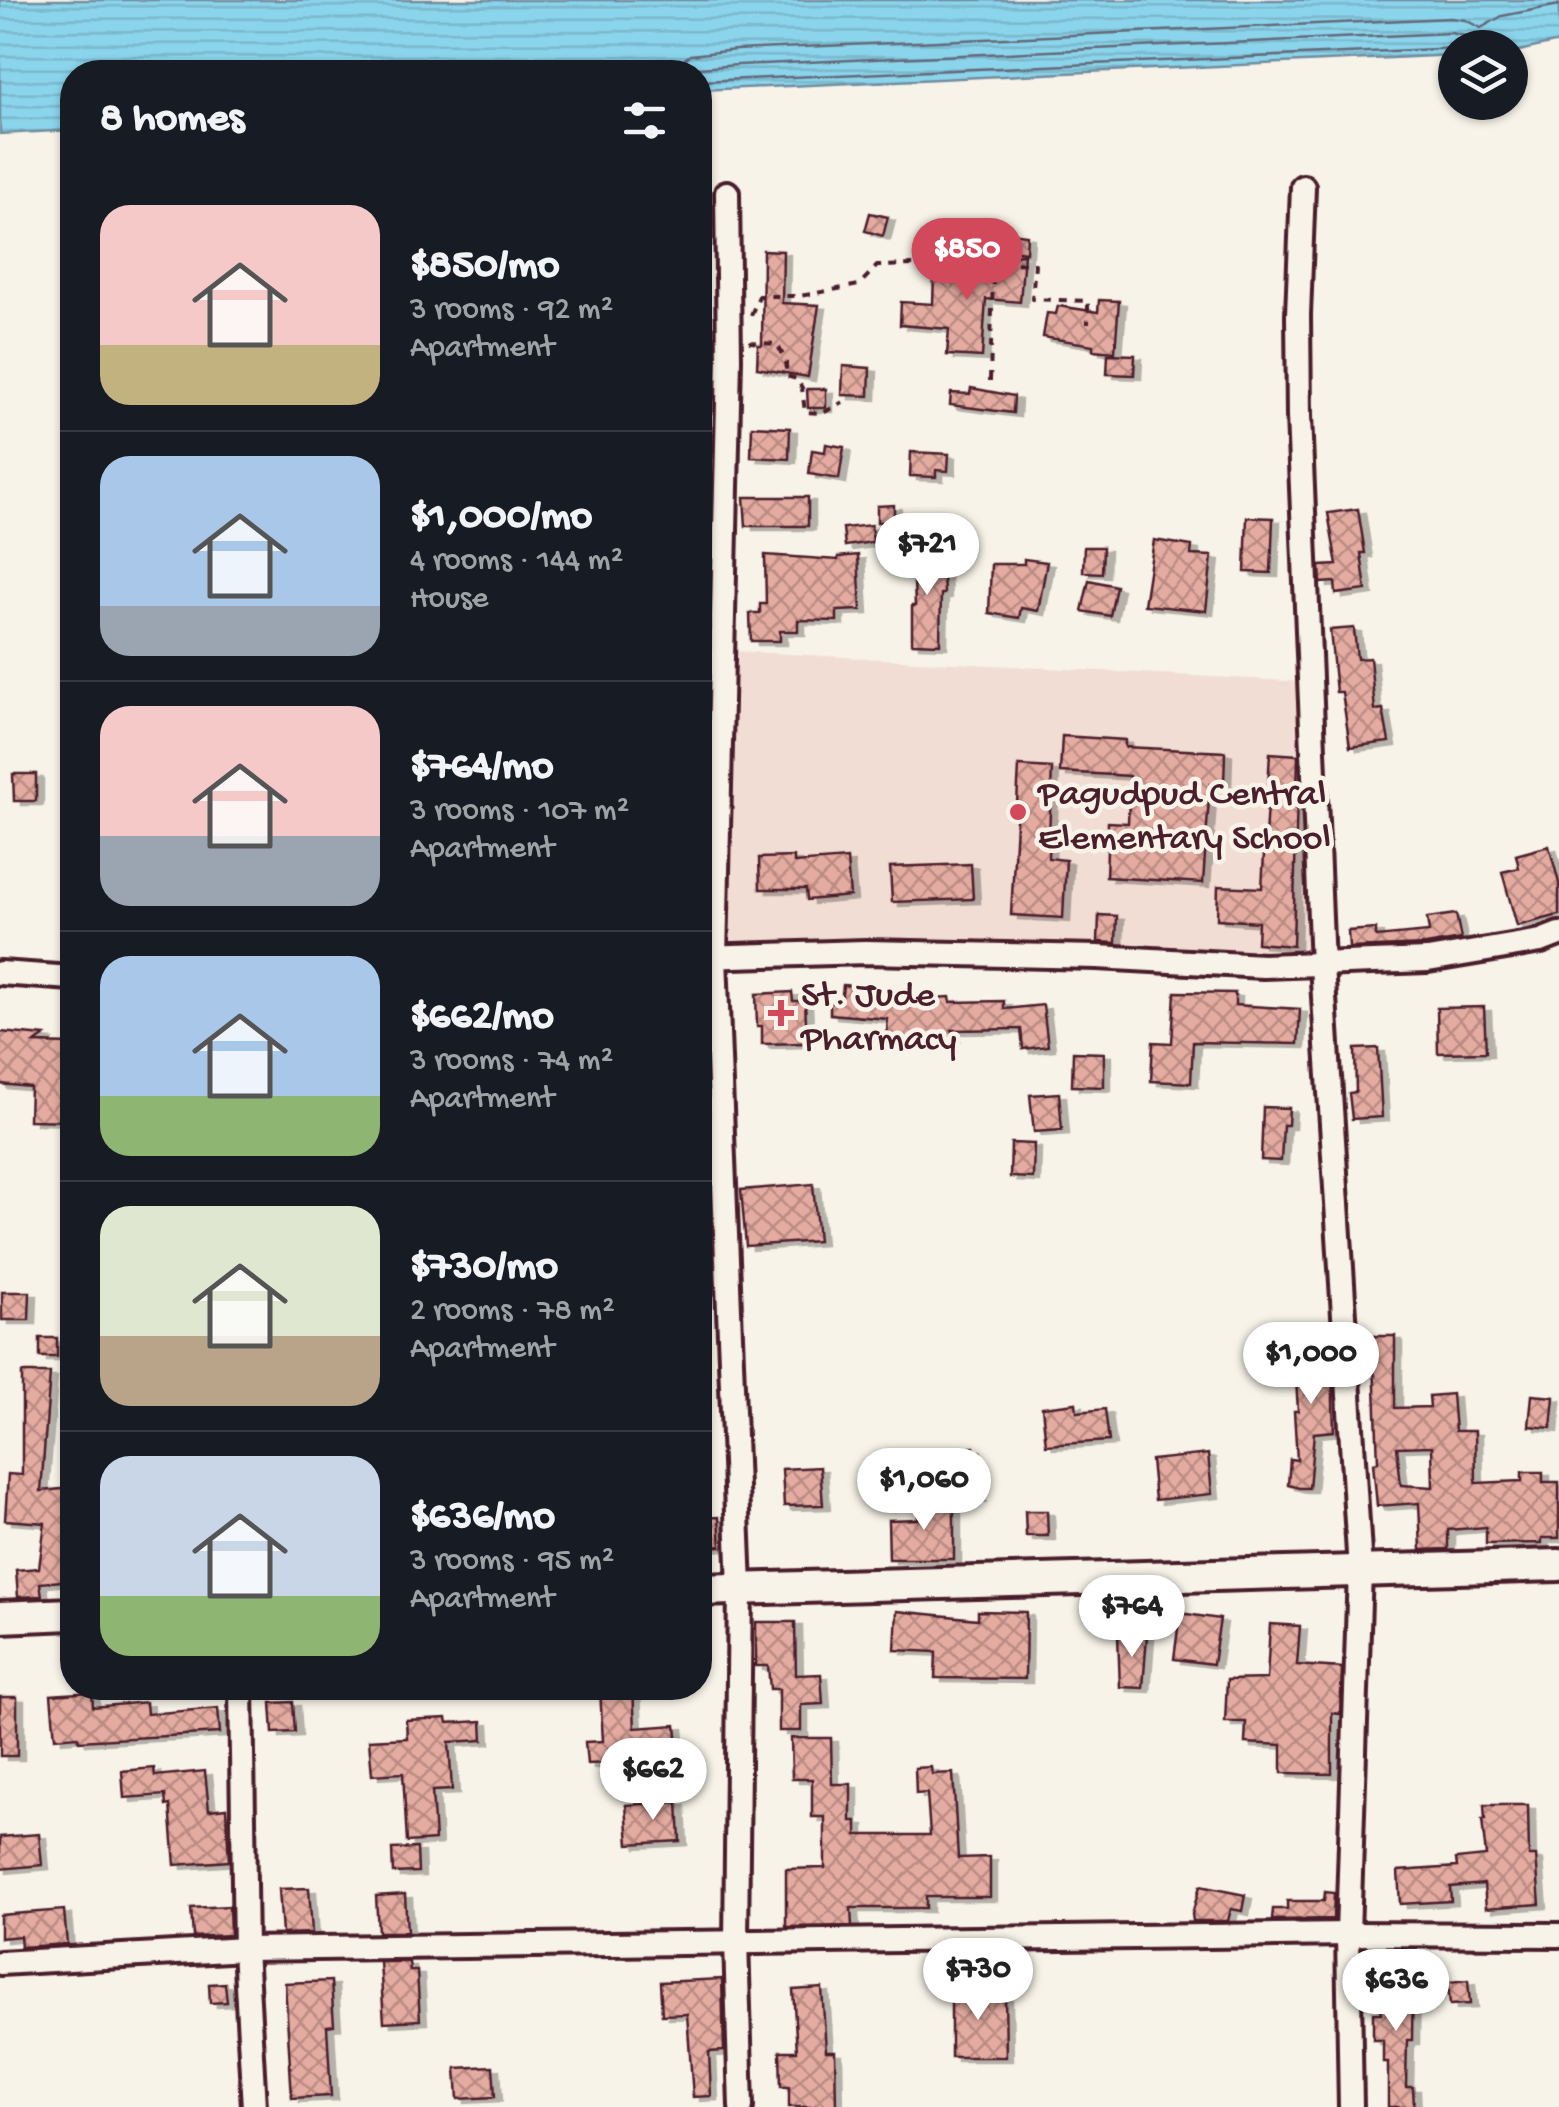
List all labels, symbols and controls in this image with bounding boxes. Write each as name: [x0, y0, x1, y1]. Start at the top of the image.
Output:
map controls: [1438, 30, 1528, 120]
button: layers: [1438, 30, 1528, 120]
icon: filters: [617, 93, 672, 148]
text: 8 homes: [100, 96, 244, 145]
pin: $850: [908, 218, 1026, 303]
text: $850: [934, 231, 1000, 269]
text: $850/mo: [410, 243, 560, 292]
icon: home: [180, 245, 300, 365]
text: 3 rooms · 92 m²: [410, 292, 613, 330]
text: Apartment: [410, 330, 554, 368]
text: $1,000/mo: [410, 494, 592, 543]
icon: home: [180, 496, 300, 616]
pin: $721: [868, 513, 986, 598]
text: $721: [897, 526, 957, 564]
text: 4 rooms · 144 m²: [410, 543, 623, 581]
text: House: [410, 581, 488, 619]
text: $764/mo: [410, 744, 554, 793]
icon: home: [180, 746, 300, 866]
place label: Pagudpud Central Elementary School: [1037, 774, 1331, 862]
text: 3 rooms · 107 m²: [410, 793, 629, 831]
marker: Pagudpud Central Elementary School: [1007, 801, 1029, 823]
text: Apartment: [410, 831, 554, 869]
place label: St. Jude Pharmacy: [800, 975, 957, 1063]
text: $662/mo: [410, 994, 554, 1043]
icon: home: [180, 996, 300, 1116]
marker: St. Jude Pharmacy: [770, 1002, 792, 1024]
text: 3 rooms · 74 m²: [410, 1043, 613, 1081]
text: Apartment: [410, 1081, 554, 1119]
text: $730/mo: [410, 1244, 558, 1293]
icon: home: [180, 1246, 300, 1366]
text: 2 rooms · 78 m²: [410, 1293, 615, 1331]
pin: $1,000: [1230, 1322, 1392, 1407]
text: Apartment: [410, 1331, 554, 1369]
text: $1,000: [1265, 1335, 1357, 1373]
pin: $1,060: [843, 1448, 1005, 1533]
text: $1,060: [879, 1461, 969, 1499]
text: $636/mo: [410, 1494, 555, 1543]
icon: home: [180, 1496, 300, 1616]
text: 3 rooms · 95 m²: [410, 1543, 614, 1581]
pin: $764: [1073, 1575, 1191, 1660]
text: Apartment: [410, 1581, 554, 1619]
text: $764: [1101, 1588, 1163, 1626]
pin: $662: [594, 1738, 712, 1823]
text: $662: [622, 1751, 684, 1789]
pin: $730: [919, 1938, 1037, 2023]
pin: $636: [1337, 1949, 1455, 2034]
text: $730: [945, 1951, 1011, 1989]
text: $636: [1364, 1962, 1428, 2000]

